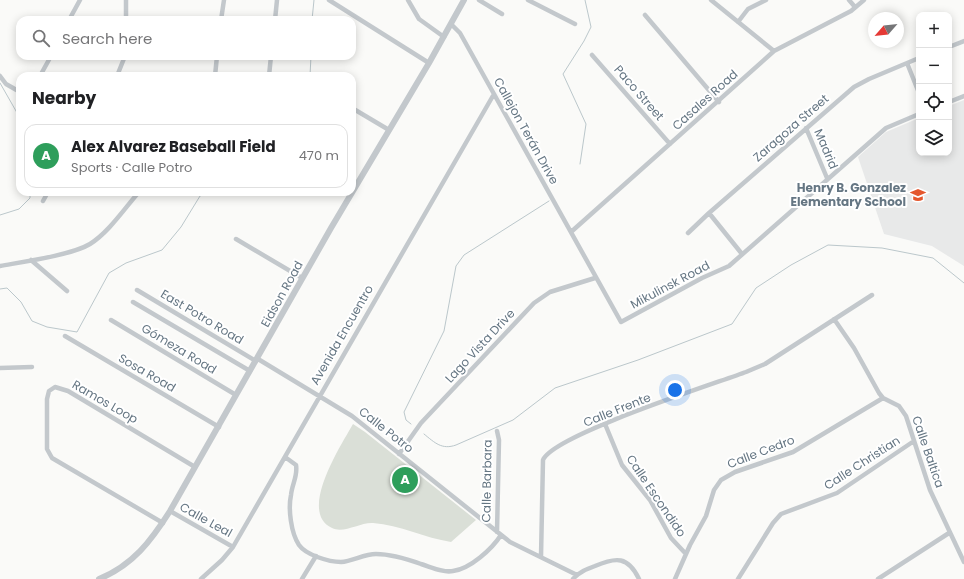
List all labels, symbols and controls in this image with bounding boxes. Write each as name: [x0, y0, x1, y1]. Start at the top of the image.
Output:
north arrow: [868, 12, 904, 48]
map controls: [916, 12, 952, 156]
button: +: [916, 12, 952, 48]
search box: [16, 16, 356, 60]
icon: search: [30, 27, 52, 49]
text: Search here: [62, 28, 152, 49]
button: −: [916, 48, 952, 84]
street label: Paco Street: [611, 61, 668, 124]
street label: Casales Road: [668, 66, 741, 134]
street label: Callejon Terán Drive: [490, 74, 563, 187]
button: locate: [916, 84, 952, 120]
text: Nearby: [32, 86, 96, 110]
street label: Zaragoza Street: [749, 90, 832, 165]
button: layers: [916, 120, 952, 156]
street label: Madrid: [810, 126, 843, 172]
text: Alex Alvarez Baseball Field: [71, 136, 276, 157]
text: A: [41, 146, 51, 165]
text: 470 m: [299, 146, 339, 165]
text: Sports · Calle Potro: [71, 158, 192, 177]
place label: Henry B. Gonzalez Elementary School: [791, 179, 906, 210]
school or university icon: Henry B. Gonzalez Elementary School: [909, 186, 927, 204]
street label: Mikulinsk Road: [627, 256, 712, 313]
street label: Eidson Road: [256, 258, 307, 330]
street label: Avenida Encuentro: [306, 281, 377, 388]
street label: East Potro Road: [158, 285, 247, 348]
street label: Lago Vista Drive: [441, 305, 518, 386]
street label: Gómeza Road: [139, 319, 220, 378]
street label: Sosa Road: [115, 349, 179, 396]
street label: Ramos Loop: [69, 376, 141, 427]
your location: [665, 380, 685, 400]
street label: Calle Frente: [581, 388, 653, 431]
street label: Calle Potro: [355, 403, 417, 457]
street label: Calle Baltica: [908, 414, 949, 490]
street label: Calle Cedro: [725, 431, 797, 472]
street label: Calle Christian: [820, 432, 903, 494]
street label: Calle Barbara: [477, 440, 496, 522]
street label: Calle Escondido: [623, 451, 690, 540]
pin: A: [392, 465, 418, 495]
street label: Calle Leal: [177, 498, 236, 541]

